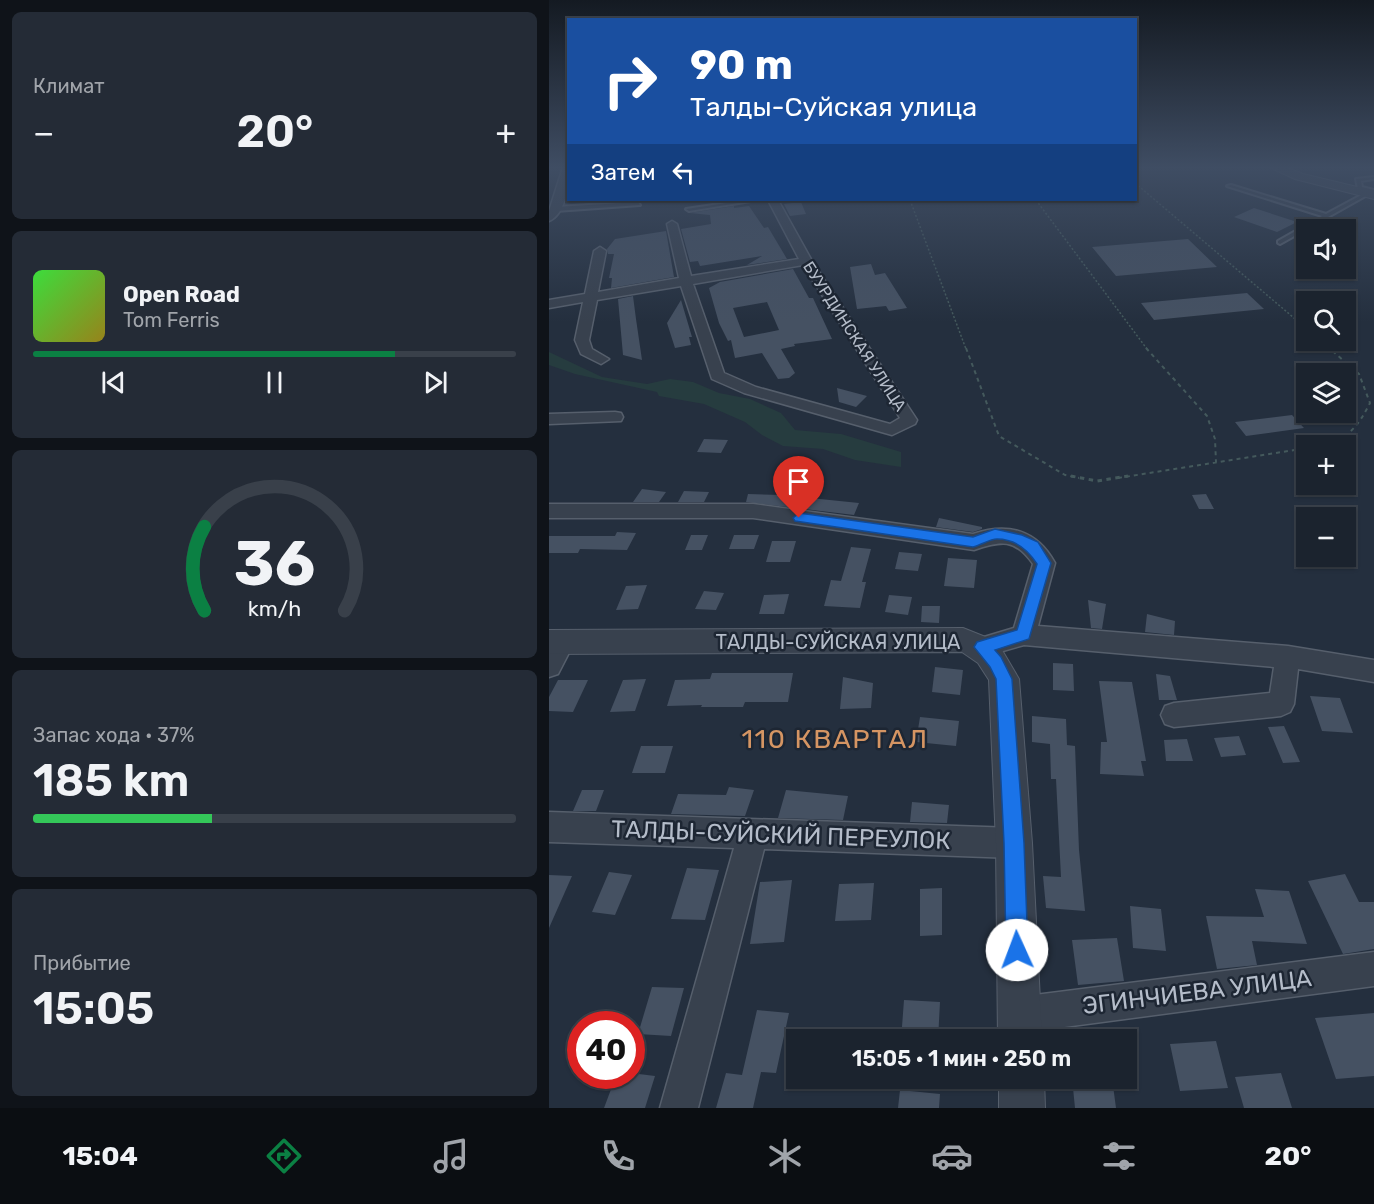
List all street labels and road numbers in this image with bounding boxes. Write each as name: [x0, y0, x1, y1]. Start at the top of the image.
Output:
street label: БУУРДИНСКАЯ УЛИЦА: [799, 258, 910, 415]
street label: ТАЛДЫ-СУЙСКАЯ УЛИЦА: [716, 630, 960, 654]
street label: ТАЛДЫ-СУЙСКИЙ ПЕРЕУЛОК: [611, 815, 951, 855]
street label: ЭГИНЧИЕВА УЛИЦА: [1081, 964, 1313, 1020]

